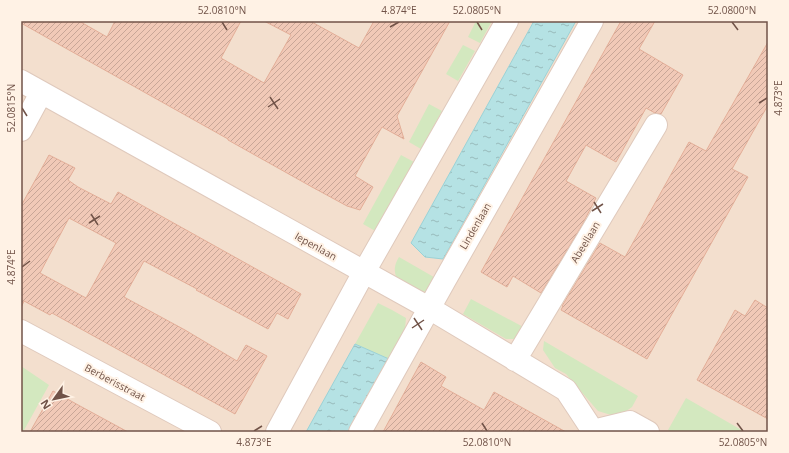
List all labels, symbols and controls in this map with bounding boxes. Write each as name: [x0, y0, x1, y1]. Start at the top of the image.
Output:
text: 52.0810°N: [198, 3, 246, 17]
text: 4.874°E: [381, 3, 417, 17]
text: 52.0805°N: [453, 3, 501, 17]
text: 52.0800°N: [708, 3, 756, 17]
text: 4.873°E: [771, 80, 785, 116]
text: 52.0815°N: [4, 84, 18, 132]
street label: Lindenlaan: [456, 200, 494, 252]
street label: Abeellaan: [567, 219, 603, 265]
street label: Iepenlaan: [292, 229, 340, 263]
text: 4.874°E: [4, 249, 18, 285]
street label: Berberisstraat: [82, 360, 148, 404]
north arrow: [34, 379, 74, 419]
text: N: [36, 397, 54, 413]
text: 4.873°E: [236, 435, 272, 449]
text: 52.0810°N: [463, 435, 511, 449]
text: 52.0805°N: [719, 435, 767, 449]

